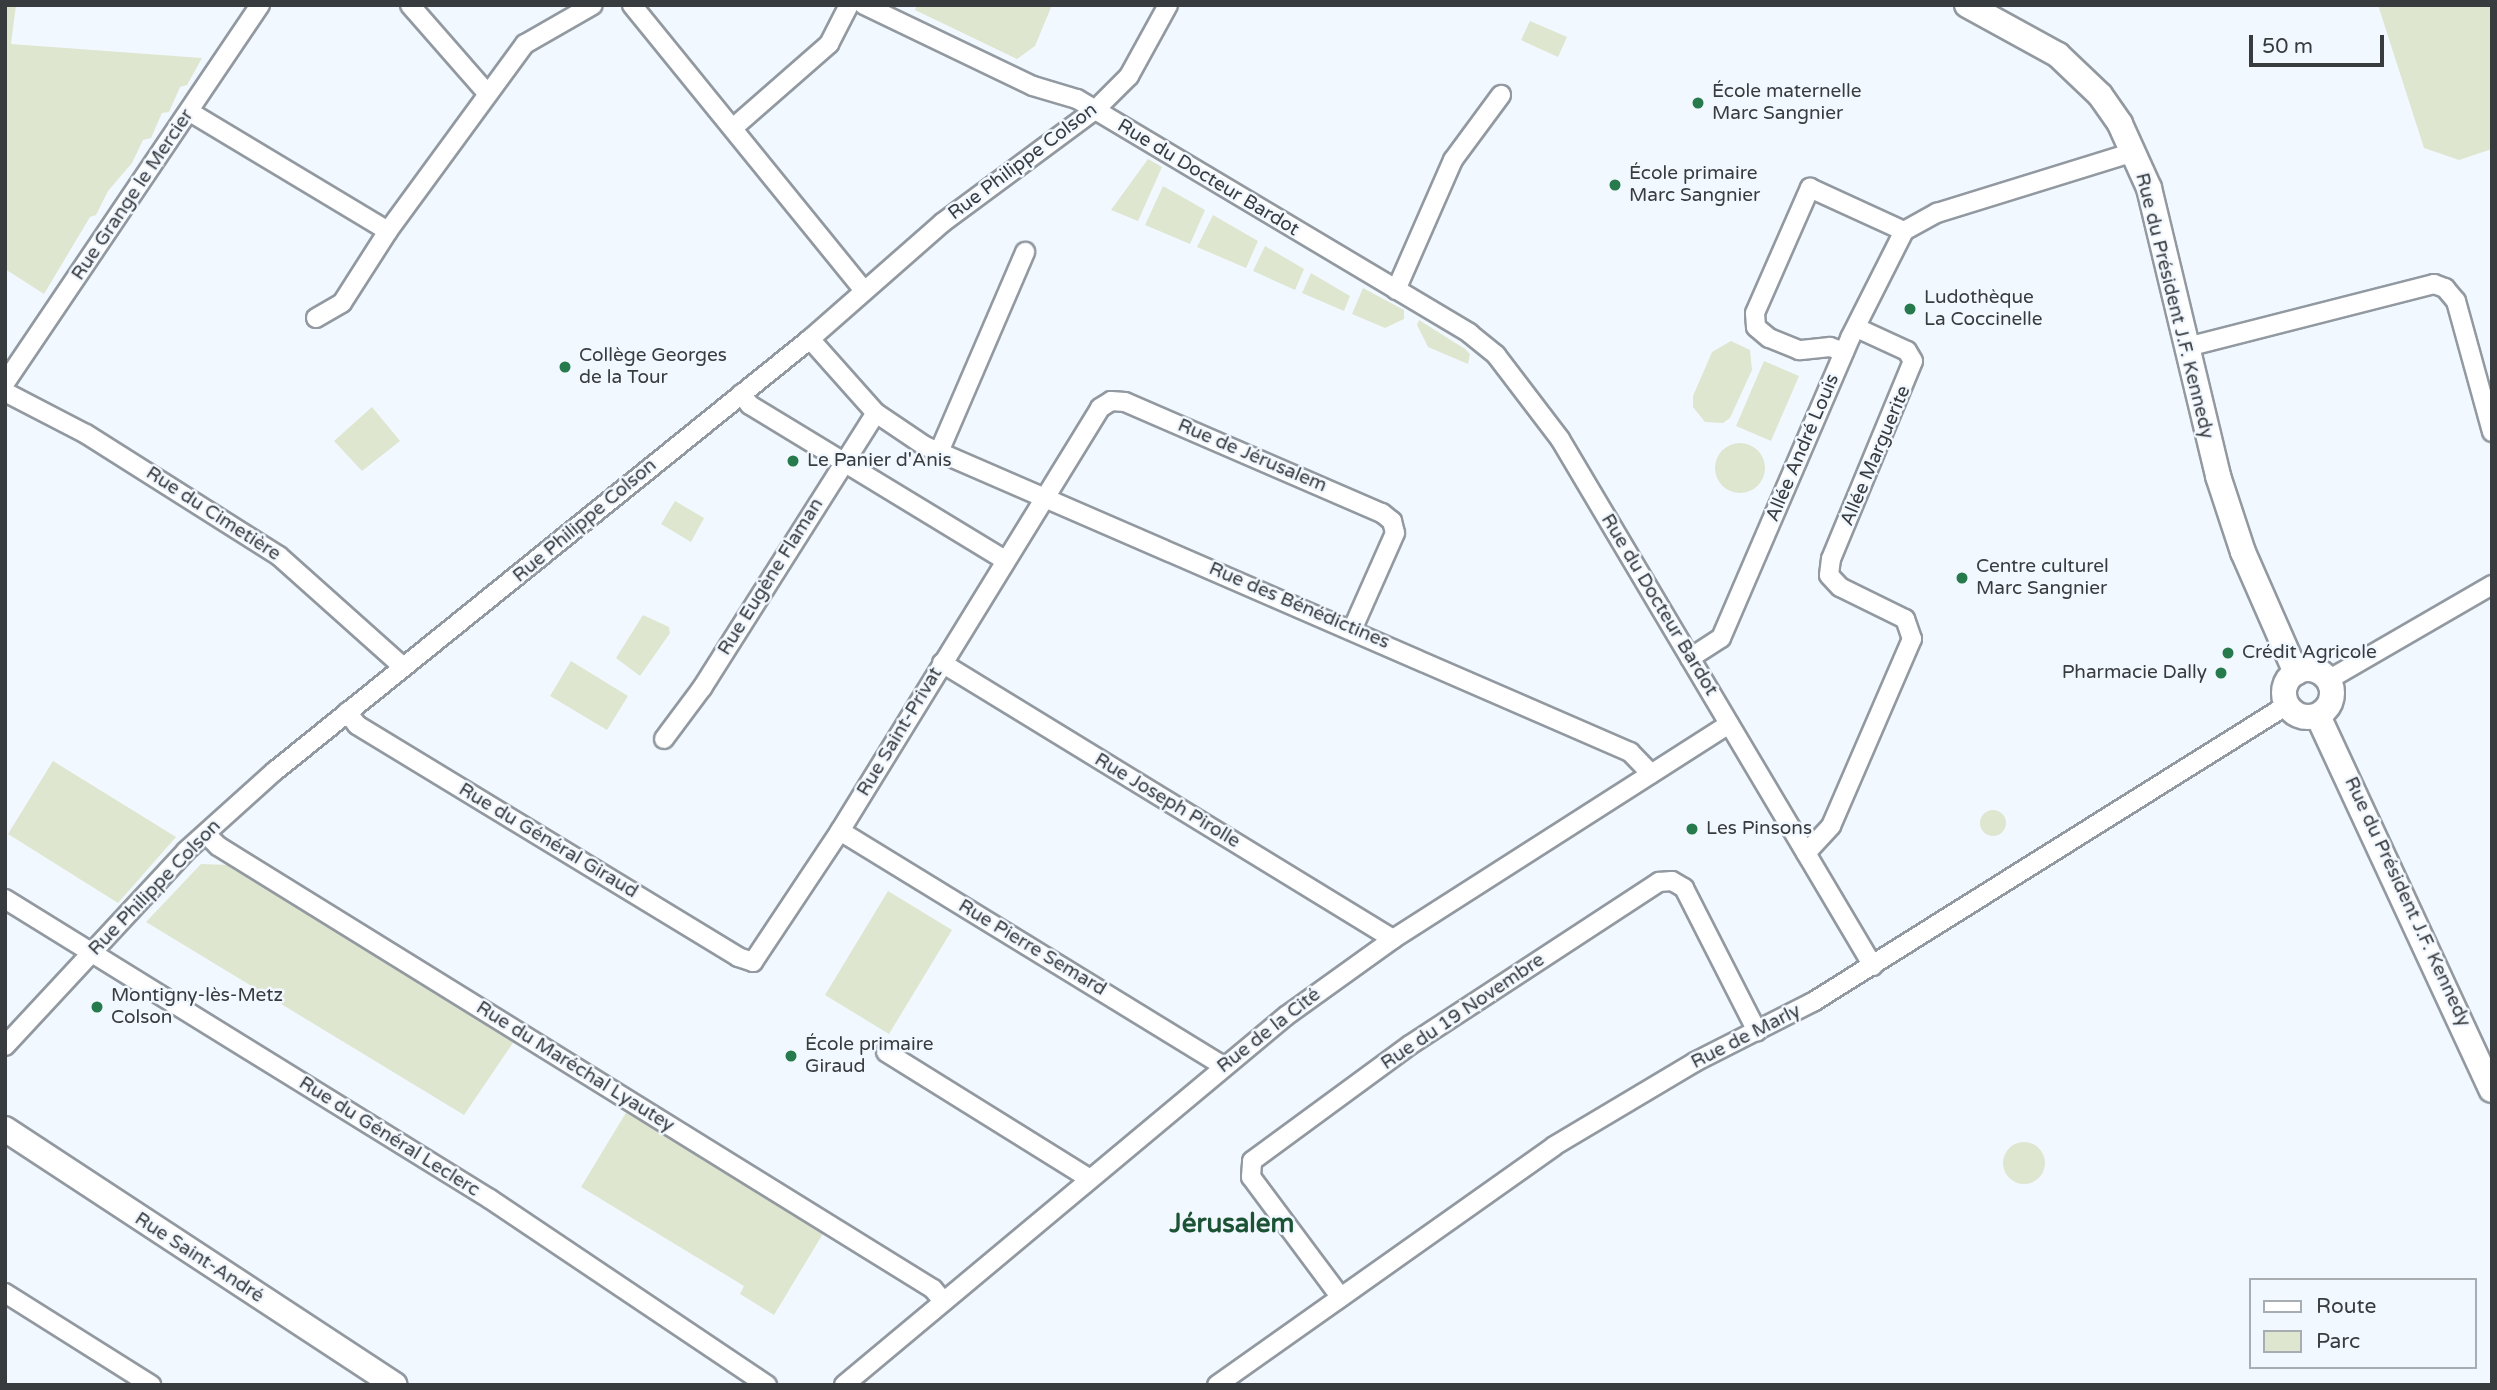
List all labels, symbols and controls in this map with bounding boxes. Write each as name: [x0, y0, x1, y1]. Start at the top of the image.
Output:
scale bar: [2252, 21, 2387, 65]
text: 50 m: [2262, 34, 2313, 59]
place label: École maternelle Marc Sangnier: [1712, 81, 1861, 125]
marker: École maternelle Marc Sangnier: [1690, 95, 1706, 111]
street label: Rue Philippe Colson: [944, 99, 1102, 225]
street label: Rue Grange le Mercier: [67, 105, 199, 285]
street label: Rue du Docteur Bardot: [1113, 115, 1303, 241]
place label: École primaire Marc Sangnier: [1629, 163, 1760, 207]
street label: Rue du Président J.F. Kennedy: [2130, 171, 2218, 441]
marker: École primaire Marc Sangnier: [1607, 177, 1623, 193]
place label: Ludothèque La Coccinelle: [1924, 287, 2042, 331]
marker: Ludothèque La Coccinelle: [1902, 301, 1918, 317]
place label: Collège Georges de la Tour: [579, 345, 727, 389]
marker: Collège Georges de la Tour: [557, 359, 573, 375]
street label: Allée André Louis: [1762, 371, 1844, 525]
street label: Allée Marguerite: [1836, 382, 1916, 530]
street label: Rue de Jérusalem: [1174, 414, 1330, 498]
place label: Le Panier d'Anis: [807, 450, 952, 472]
marker: Le Panier d'Anis: [785, 453, 801, 469]
street label: Rue Philippe Colson: [509, 454, 661, 588]
street label: Rue du Cimetière: [141, 462, 285, 566]
street label: Rue Eugène Flaman: [713, 494, 829, 660]
street label: Rue du Docteur Bardot: [1596, 510, 1722, 700]
place label: Centre culturel Marc Sangnier: [1976, 556, 2109, 600]
street label: Rue des Bénédictines: [1205, 558, 1393, 654]
marker: Centre culturel Marc Sangnier: [1954, 570, 1970, 586]
place label: Crédit Agricole: [2242, 642, 2377, 664]
marker: Crédit Agricole: [2220, 645, 2236, 661]
place label: Pharmacie Dally: [2062, 662, 2207, 684]
street label: Rue Saint-Privat: [852, 663, 948, 801]
marker: Pharmacie Dally: [2213, 665, 2229, 681]
street label: Rue Joseph Pirolle: [1090, 749, 1244, 853]
street label: Rue du Président J.F. Kennedy: [2339, 773, 2475, 1031]
street label: Rue du Général Giraud: [454, 778, 642, 904]
street label: Rue Philippe Colson: [84, 815, 226, 961]
place label: Les Pinsons: [1706, 818, 1812, 840]
marker: Les Pinsons: [1684, 821, 1700, 837]
street label: Rue Pierre Semard: [954, 895, 1110, 1001]
street label: Rue du 19 Novembre: [1377, 949, 1549, 1075]
street label: Rue de la Cité: [1213, 984, 1325, 1078]
place label: Montigny-lès-Metz Colson: [111, 985, 283, 1029]
street label: Rue du Maréchal Lyautey: [472, 997, 678, 1137]
marker: Montigny-lès-Metz Colson: [89, 999, 105, 1015]
street label: Rue de Marly: [1687, 1000, 1805, 1074]
place label: École primaire Giraud: [805, 1034, 933, 1078]
marker: École primaire Giraud: [783, 1048, 799, 1064]
street label: Rue du Général Leclerc: [294, 1072, 484, 1202]
street label: Rue Saint-André: [130, 1208, 268, 1308]
district label: Jérusalem: [1170, 1208, 1294, 1240]
legend: [2248, 1278, 2476, 1369]
text: Route: [2316, 1294, 2376, 1319]
text: Parc: [2316, 1329, 2360, 1354]

